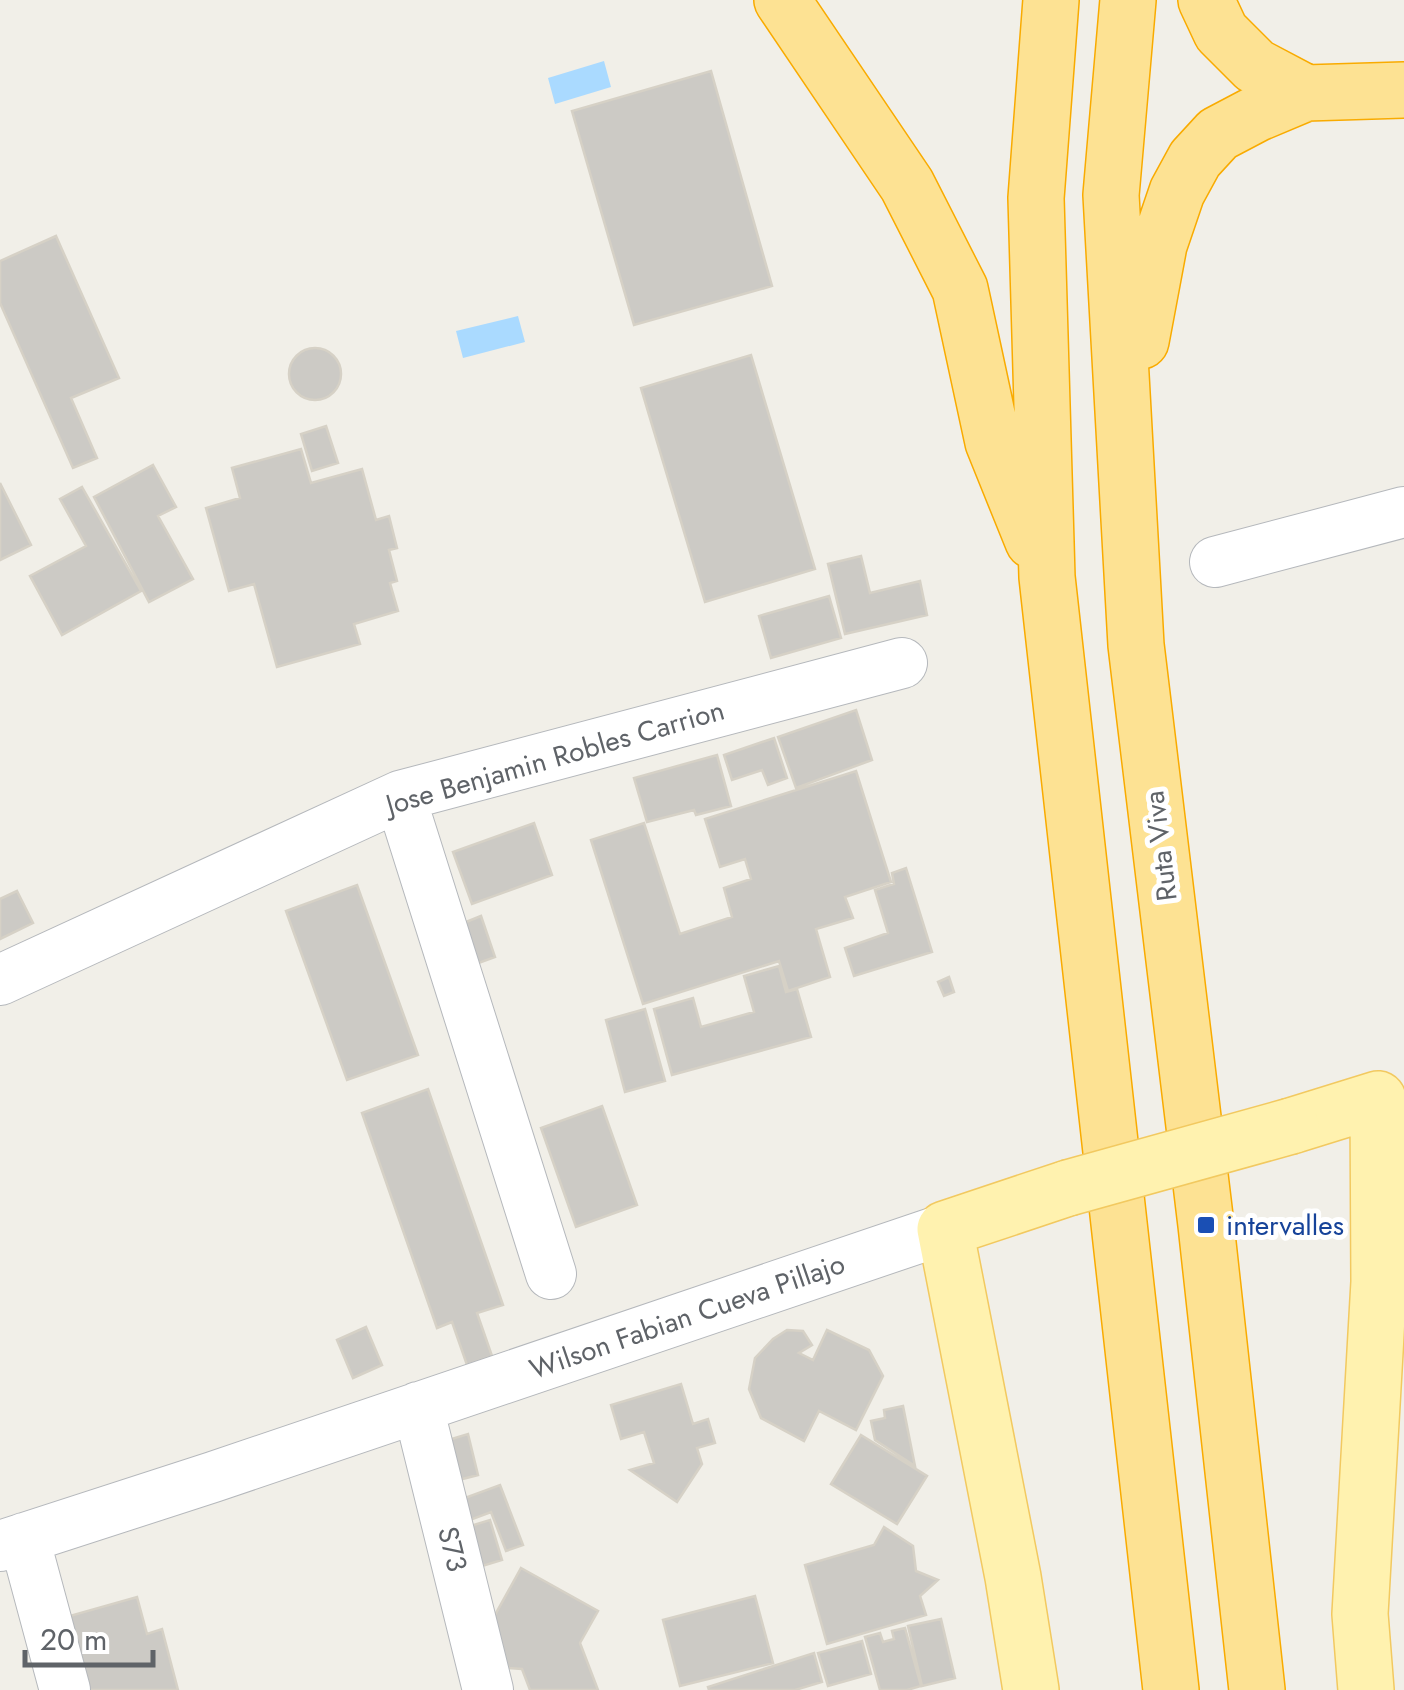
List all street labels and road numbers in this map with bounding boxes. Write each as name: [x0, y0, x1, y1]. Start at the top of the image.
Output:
street label: Jose Benjamin Robles Carrion: [377, 690, 729, 827]
street label: Ruta Viva: [1133, 789, 1188, 903]
street label: Wilson Fabian Cueva Pillajo: [524, 1243, 850, 1390]
street label: S73: [427, 1522, 478, 1576]

